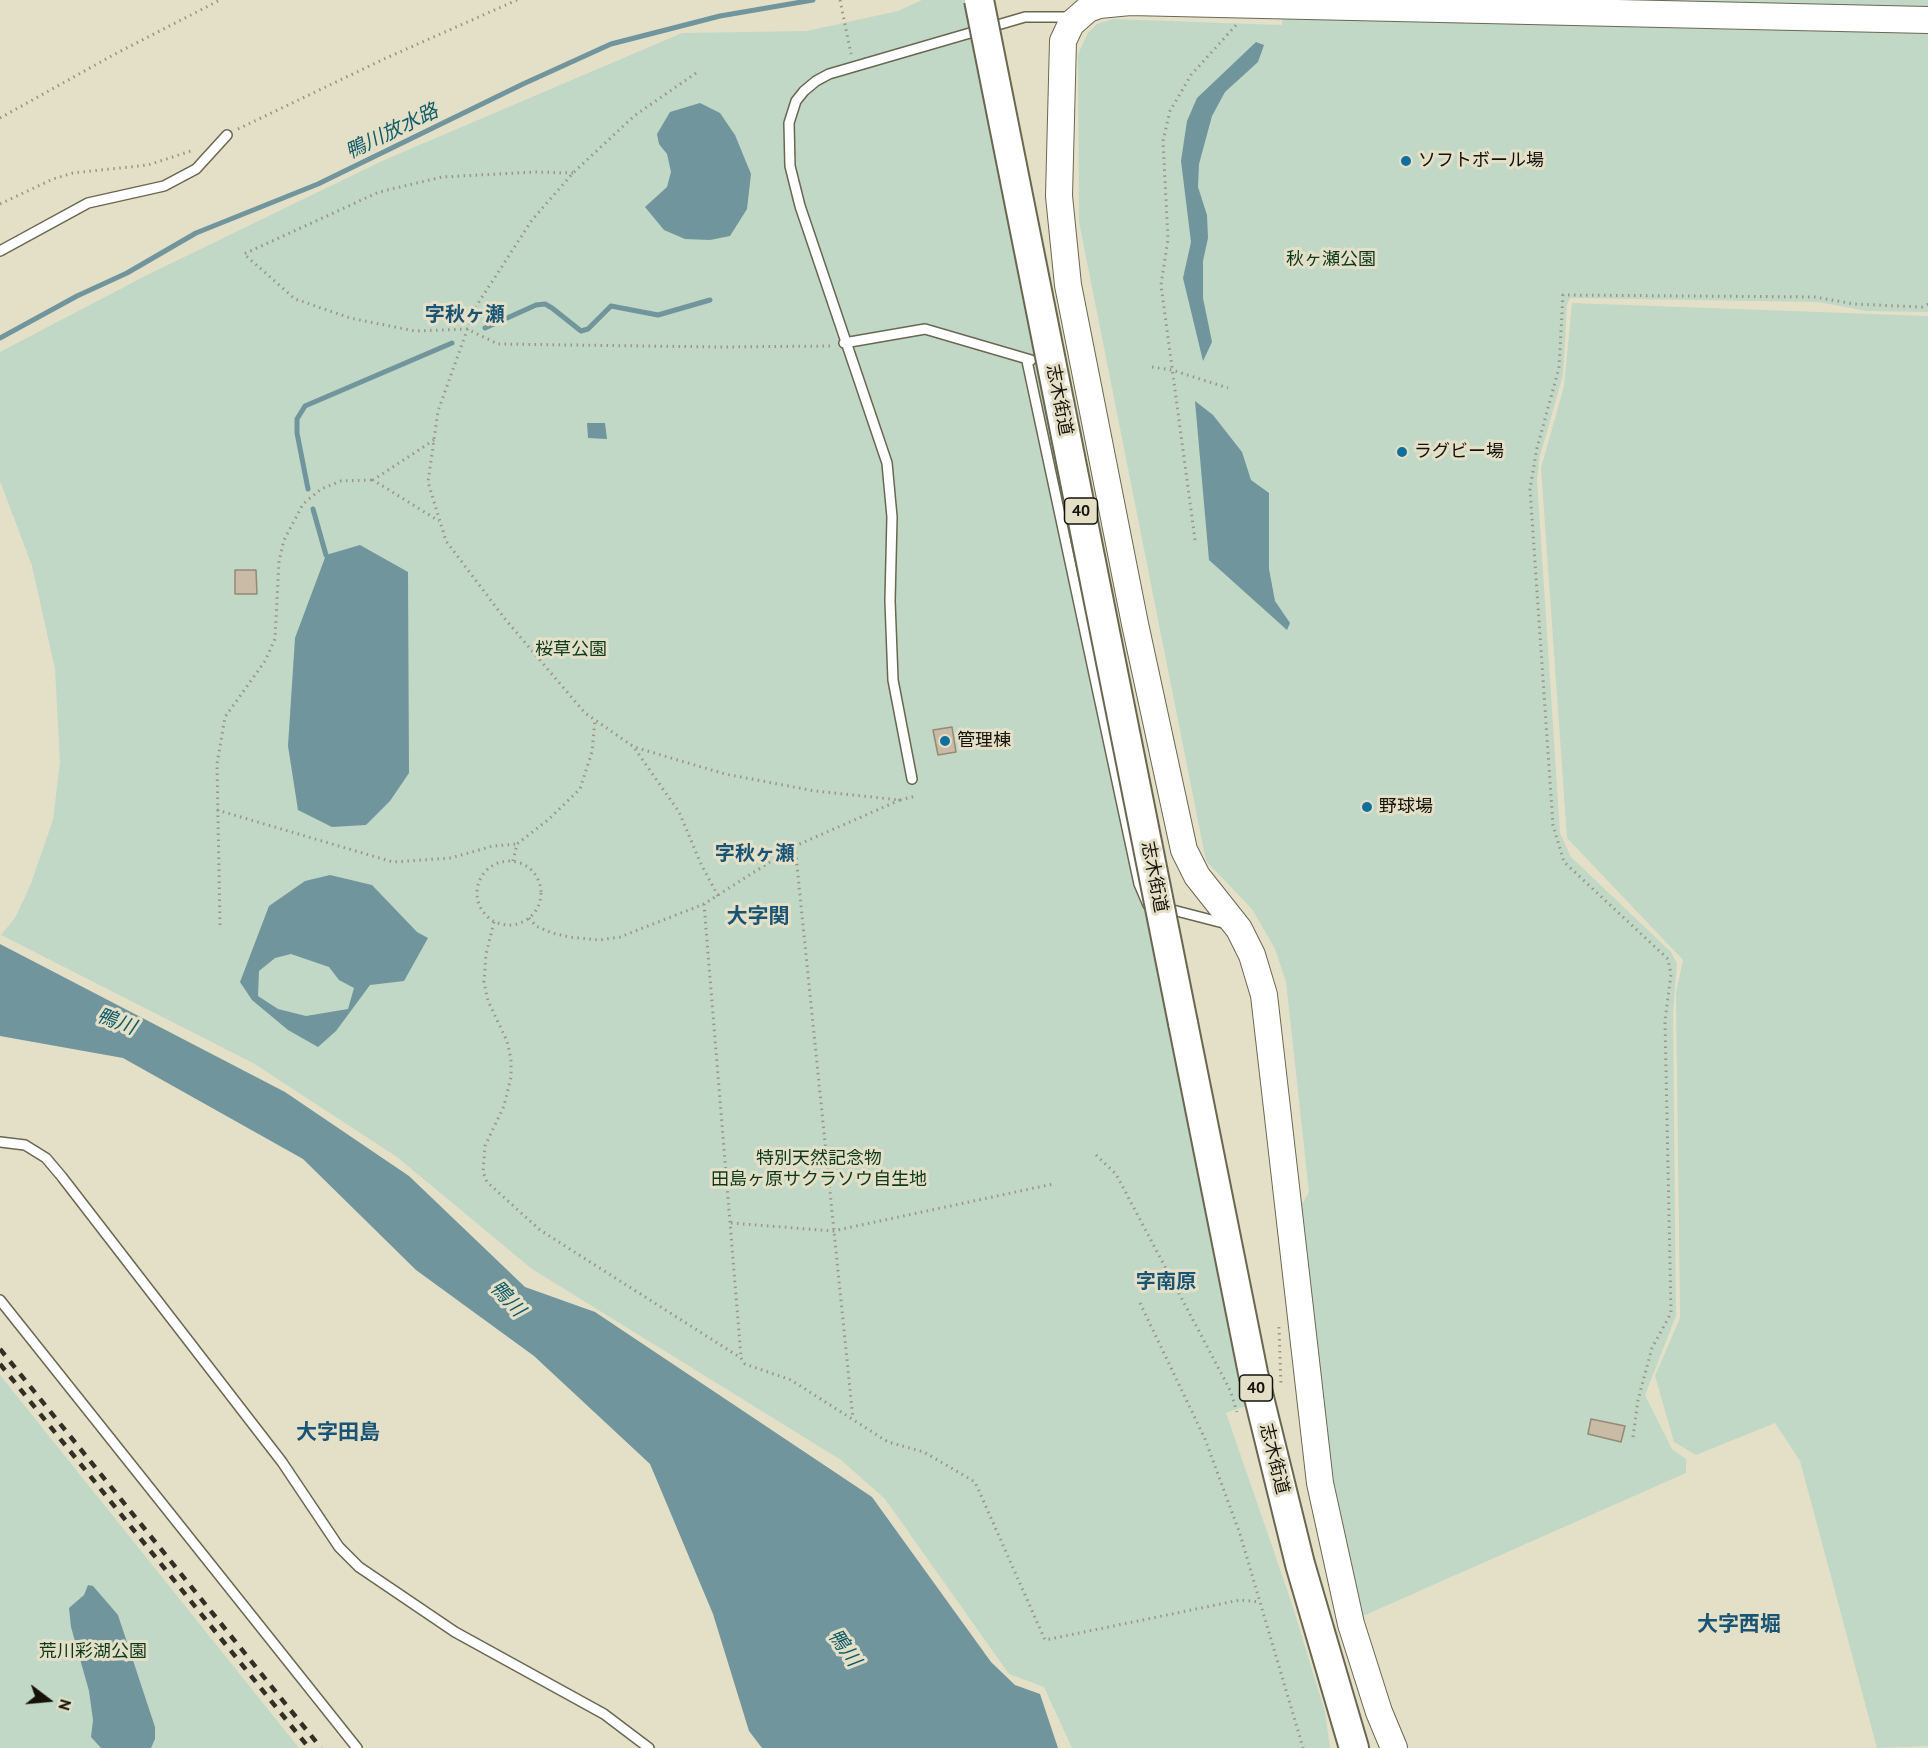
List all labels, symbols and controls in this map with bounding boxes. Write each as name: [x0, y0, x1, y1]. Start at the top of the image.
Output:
water label: 鴨川放水路: [342, 99, 442, 165]
place label: ソフトボール場: [1418, 150, 1544, 172]
marker: ソフトボール場: [1399, 154, 1413, 168]
park label: 秋ヶ瀬公園: [1286, 249, 1376, 271]
district label: 字秋ヶ瀬: [425, 303, 505, 327]
street label: 志木街道: [1042, 363, 1076, 437]
place label: ラグビー場: [1414, 441, 1504, 463]
marker: ラグビー場: [1395, 445, 1409, 459]
road number: 40: [1064, 498, 1098, 524]
park label: 桜草公園: [535, 639, 607, 661]
place label: 管理棟: [957, 730, 1011, 752]
marker: 管理棟: [938, 734, 952, 748]
place label: 野球場: [1379, 796, 1433, 818]
marker: 野球場: [1360, 800, 1374, 814]
street label: 志木街道: [1137, 840, 1171, 914]
district label: 字秋ヶ瀬: [715, 842, 795, 866]
district label: 大字関: [727, 904, 789, 930]
water label: 鴨川: [93, 1004, 139, 1040]
park label: 特別天然記念物 田島ヶ原サクラソウ自生地: [711, 1148, 927, 1190]
district label: 字南原: [1136, 1270, 1196, 1294]
water label: 鴨川: [485, 1276, 529, 1322]
road number: 40: [1240, 1375, 1272, 1401]
district label: 大字田島: [296, 1420, 380, 1446]
street label: 志木街道: [1255, 1421, 1293, 1497]
district label: 大字西堀: [1697, 1612, 1781, 1638]
water label: 鴨川: [823, 1625, 865, 1671]
park label: 荒川彩湖公園: [39, 1641, 147, 1663]
north arrow: [18, 1670, 78, 1730]
text: N: [54, 1697, 76, 1713]

